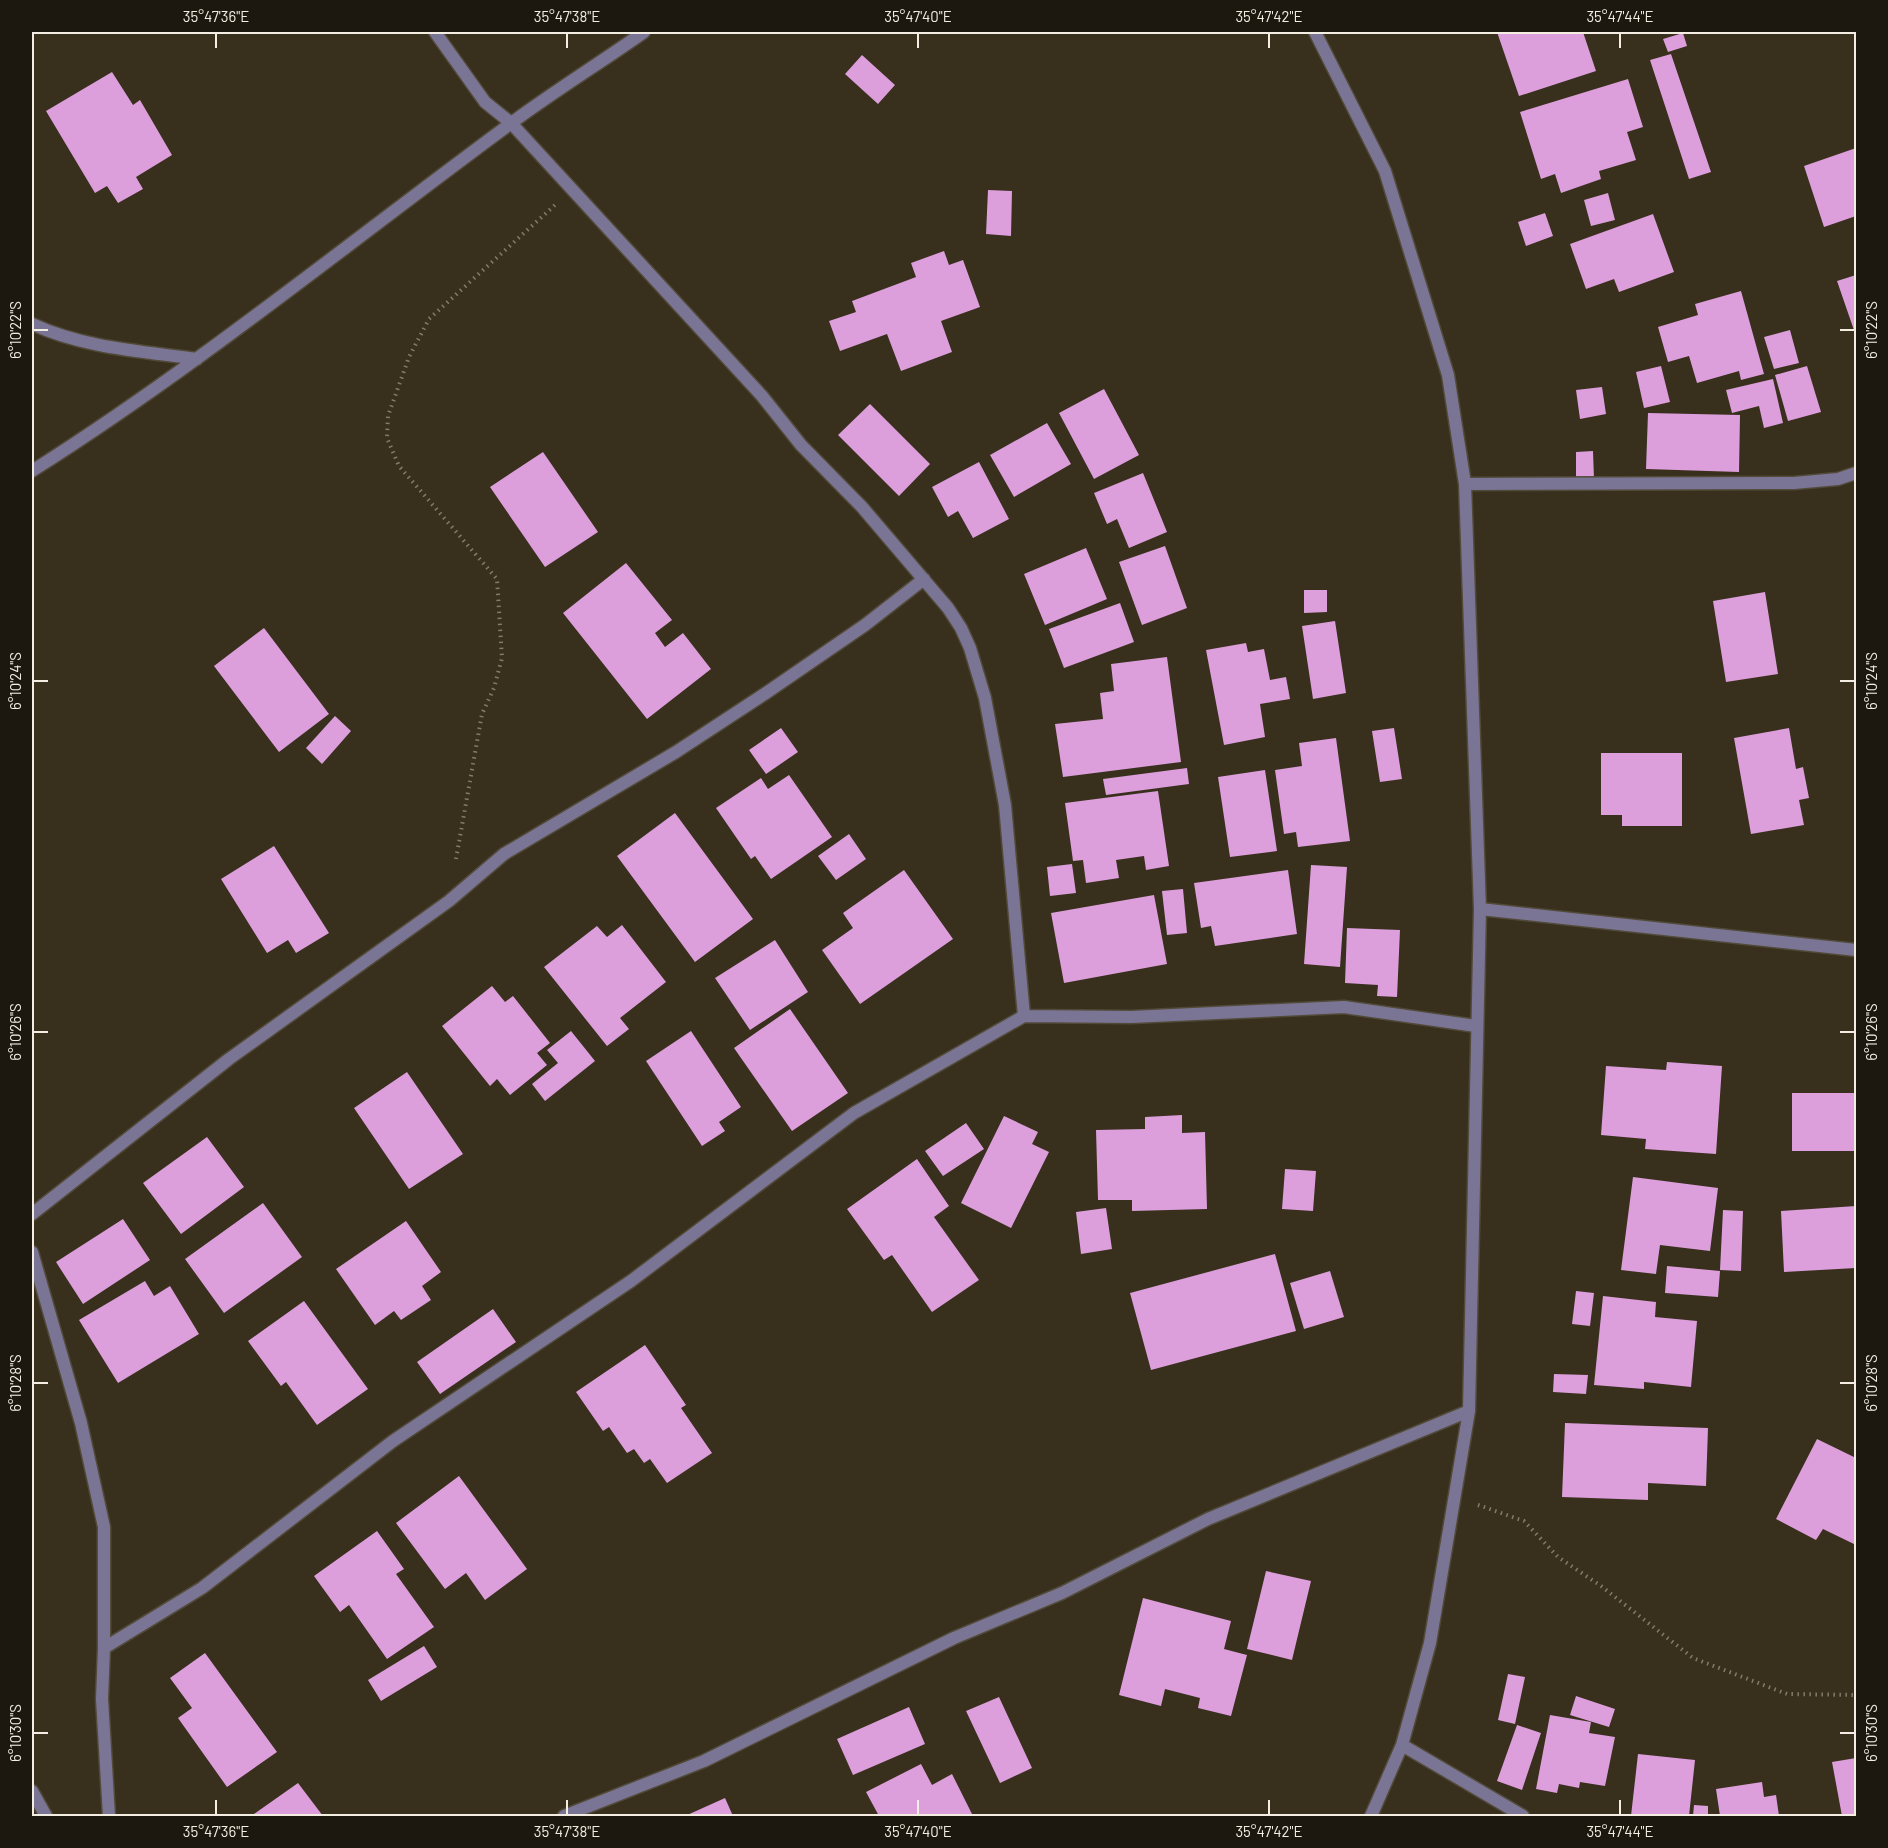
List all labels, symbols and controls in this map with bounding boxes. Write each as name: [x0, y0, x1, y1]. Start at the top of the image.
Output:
text: 35°47'36"E: [183, 7, 249, 25]
text: 35°47'38"E: [534, 7, 600, 25]
text: 35°47'40"E: [884, 7, 952, 25]
text: 35°47'42"E: [1235, 7, 1303, 25]
text: 35°47'44"E: [1586, 7, 1654, 25]
text: 6°10'22"S: [6, 301, 24, 359]
text: 6°10'22"S: [1862, 301, 1880, 359]
text: 6°10'24"S: [6, 652, 24, 710]
text: 6°10'24"S: [1862, 652, 1880, 710]
text: 6°10'26"S: [6, 1003, 24, 1061]
text: 6°10'26"S: [1862, 1003, 1880, 1061]
text: 6°10'28"S: [6, 1354, 24, 1412]
text: 6°10'28"S: [1862, 1354, 1880, 1412]
text: 6°10'30"S: [6, 1704, 24, 1762]
text: 6°10'30"S: [1862, 1704, 1880, 1762]
text: 35°47'36"E: [183, 1822, 249, 1840]
text: 35°47'38"E: [534, 1822, 600, 1840]
text: 35°47'40"E: [884, 1822, 952, 1840]
text: 35°47'42"E: [1235, 1822, 1303, 1840]
text: 35°47'44"E: [1586, 1822, 1654, 1840]

